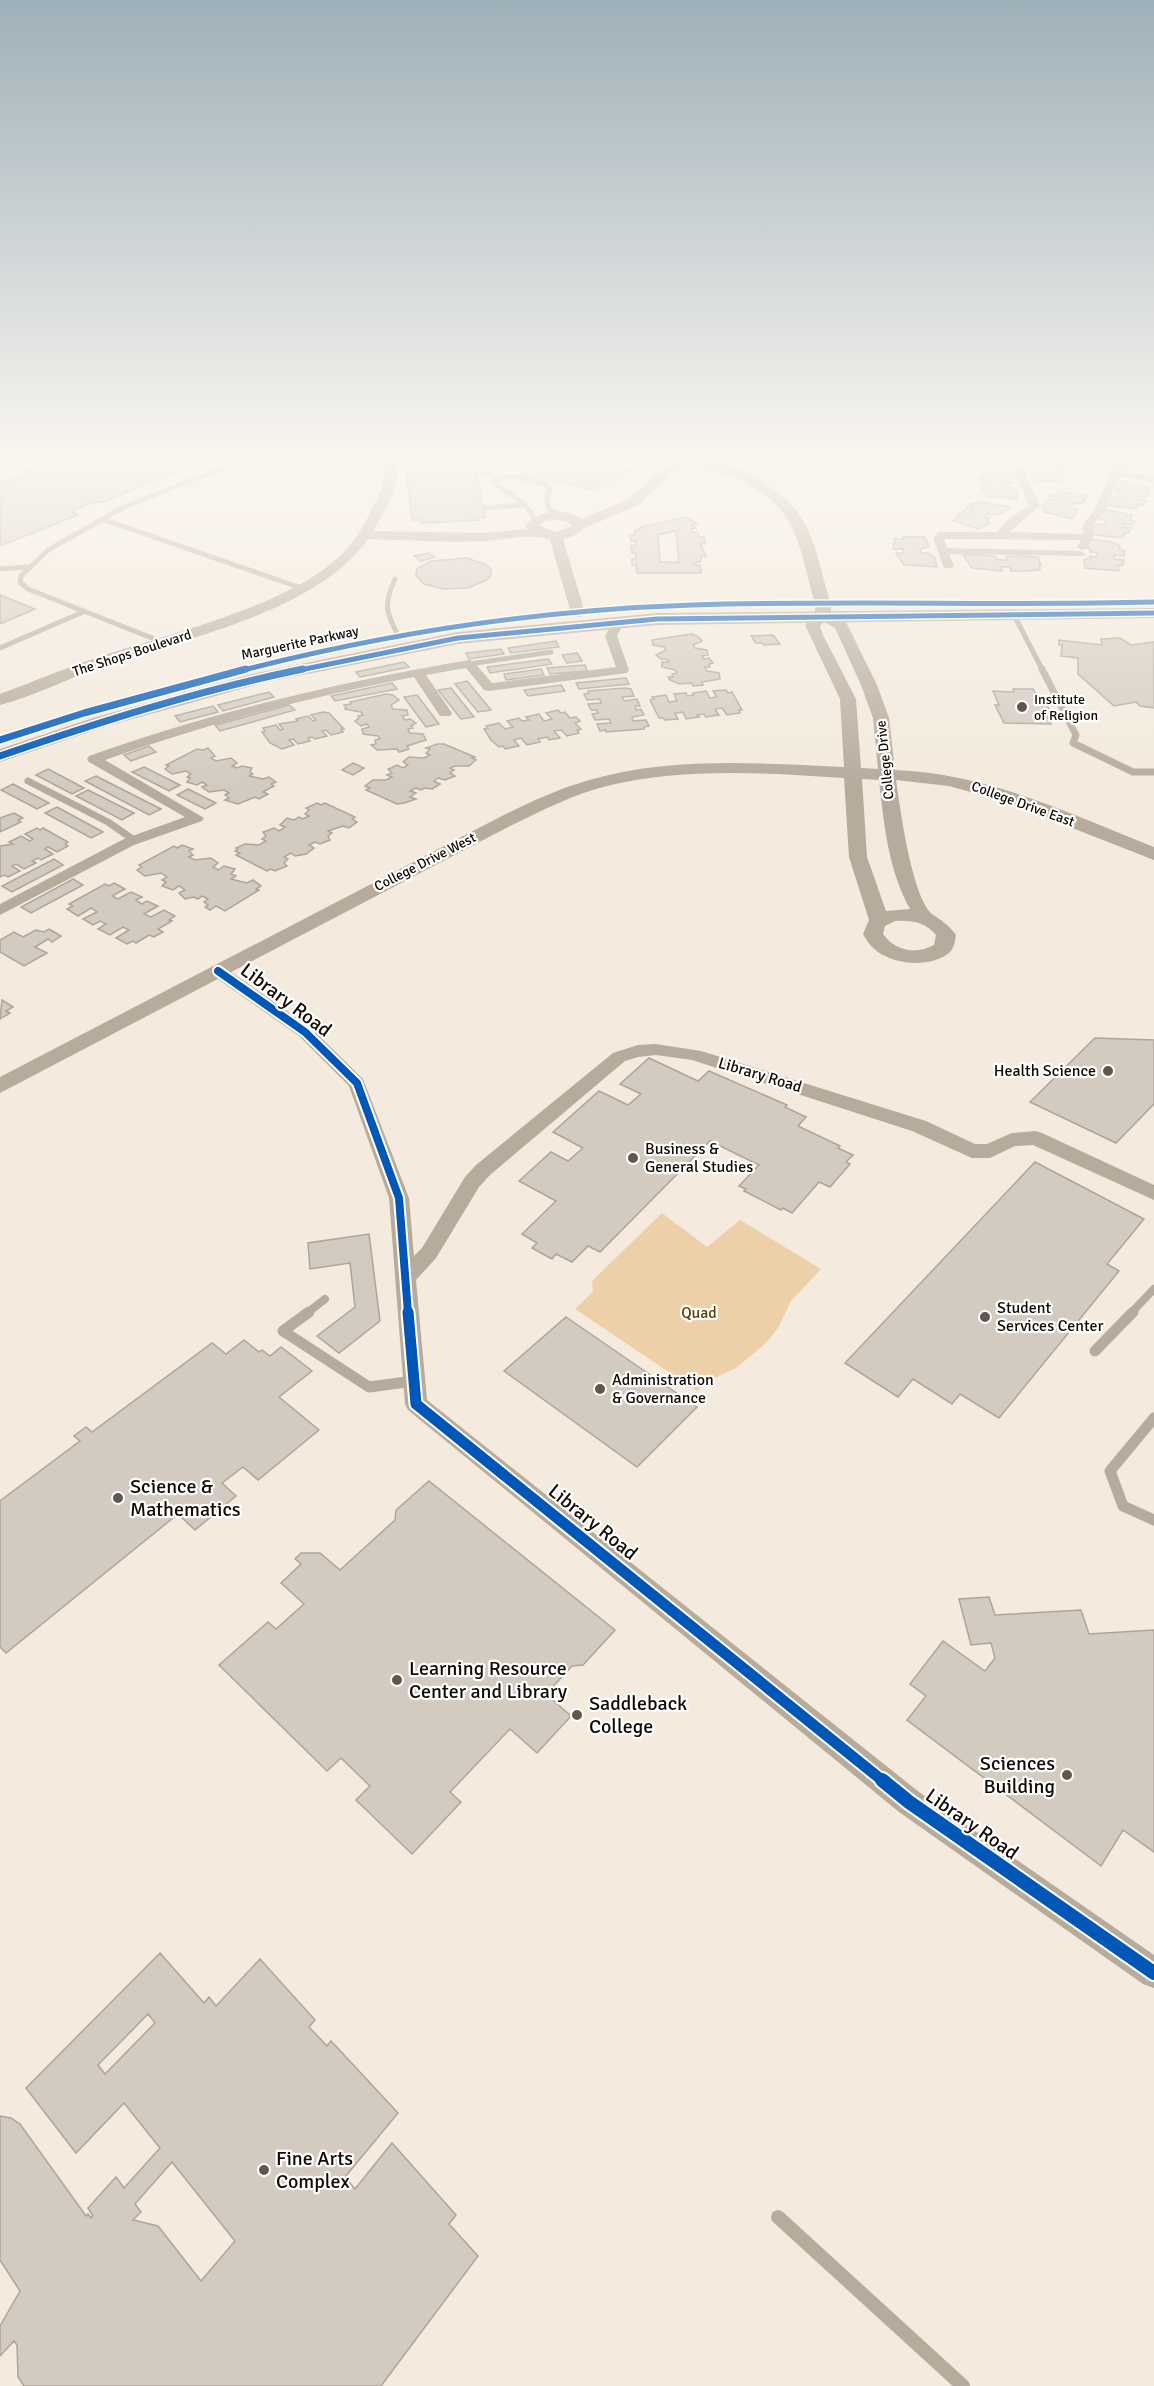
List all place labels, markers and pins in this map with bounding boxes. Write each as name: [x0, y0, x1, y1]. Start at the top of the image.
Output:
place label: Institute of Religion: [1034, 691, 1098, 724]
marker: Institute of Religion: [1015, 700, 1029, 714]
place label: Health Science: [994, 1061, 1096, 1081]
marker: Health Science: [1101, 1064, 1115, 1078]
place label: Business & General Studies: [645, 1139, 753, 1177]
marker: Business & General Studies: [626, 1151, 640, 1165]
place label: Student Services Center: [997, 1298, 1103, 1336]
marker: Student Services Center: [978, 1310, 992, 1324]
place label: Administration & Governance: [612, 1370, 714, 1408]
marker: Administration & Governance: [593, 1382, 607, 1396]
place label: Science & Mathematics: [130, 1474, 241, 1522]
marker: Science & Mathematics: [111, 1491, 125, 1505]
place label: Learning Resource Center and Library: [409, 1656, 568, 1704]
marker: Learning Resource Center and Library: [390, 1673, 404, 1687]
place label: Saddleback College: [589, 1691, 687, 1739]
marker: Saddleback College: [570, 1708, 584, 1722]
place label: Sciences Building: [980, 1751, 1055, 1799]
marker: Sciences Building: [1060, 1768, 1074, 1782]
place label: Fine Arts Complex: [276, 2146, 353, 2194]
marker: Fine Arts Complex: [257, 2163, 271, 2177]

